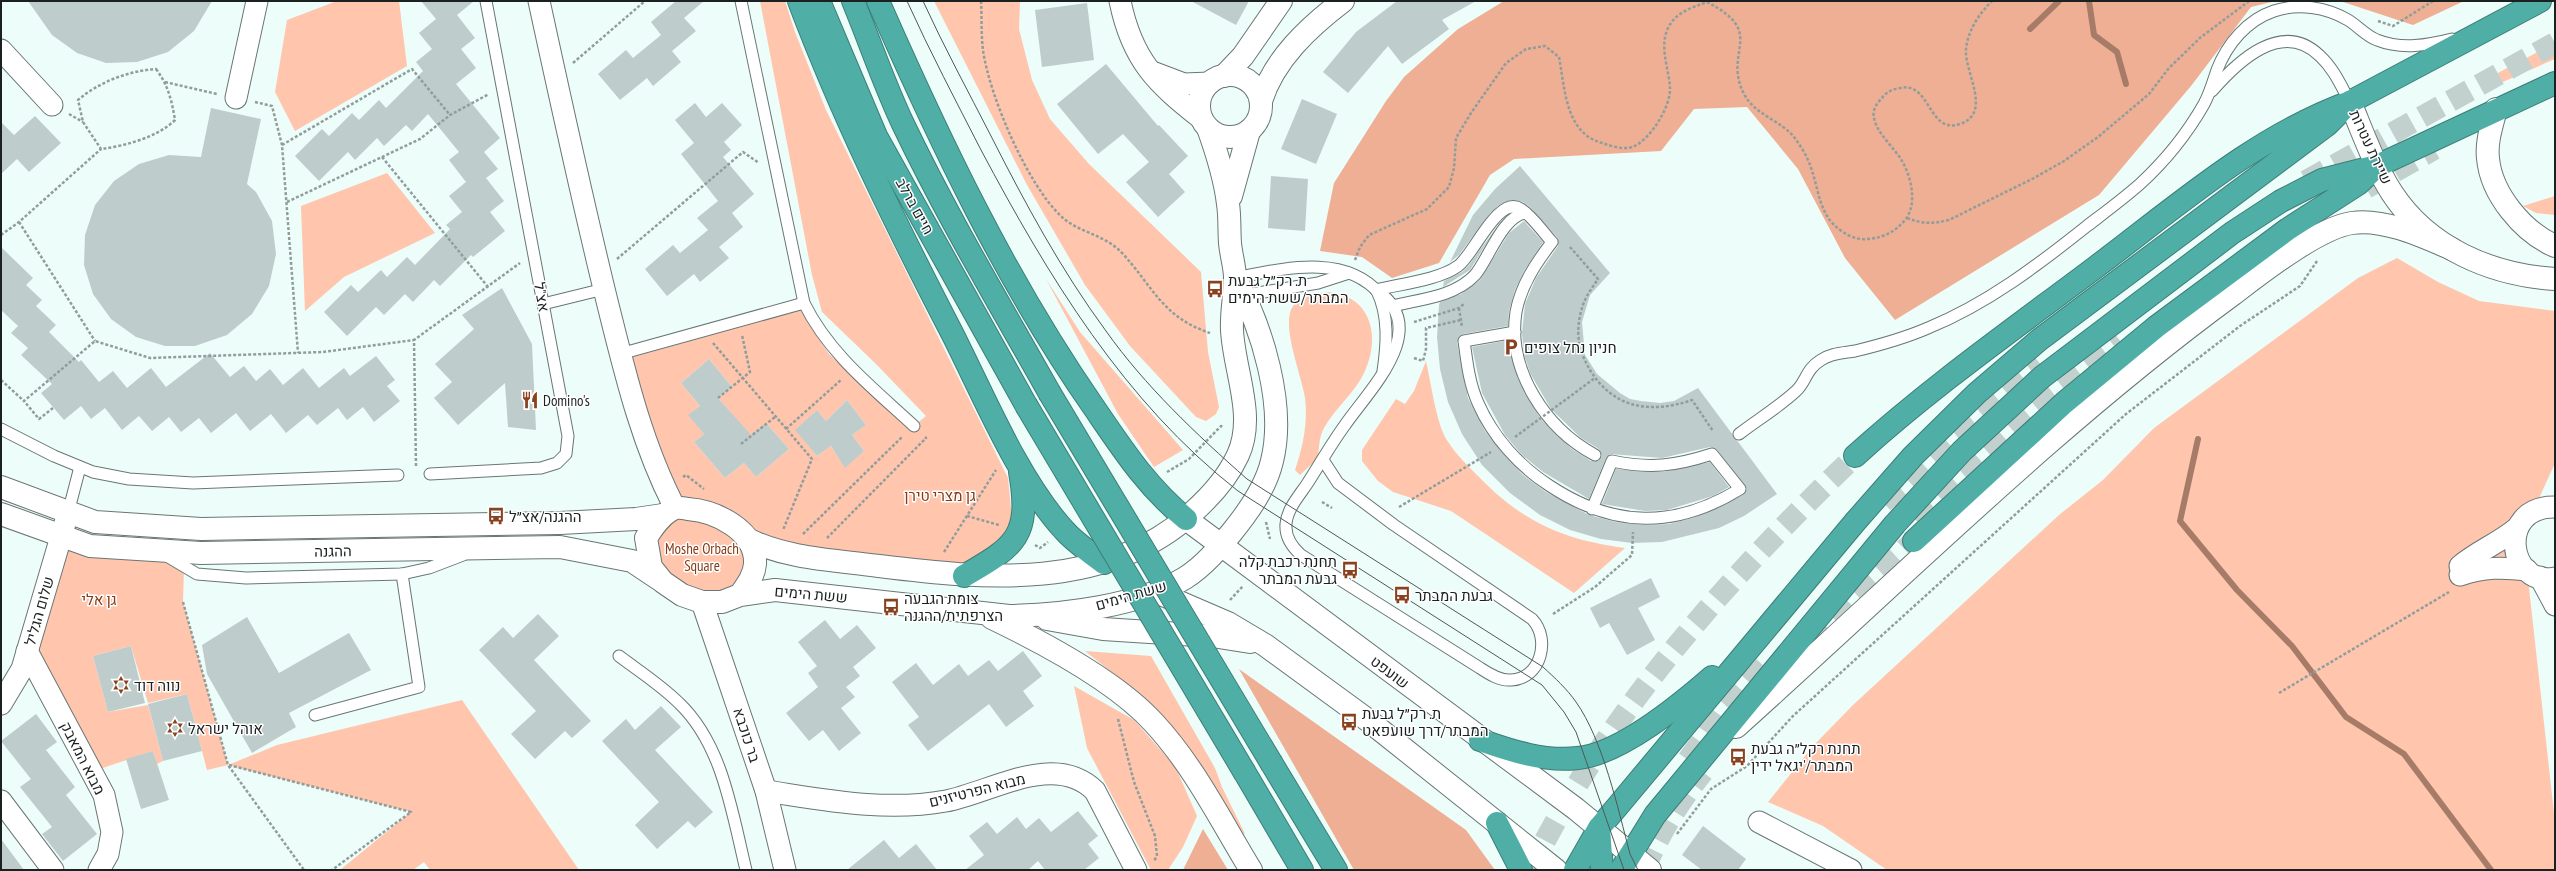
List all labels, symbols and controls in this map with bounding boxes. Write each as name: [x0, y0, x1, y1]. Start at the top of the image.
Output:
street label: שיירת עטרות: [2345, 107, 2397, 187]
street label: חיים ברלב: [892, 174, 938, 238]
place label: ת. רק״ל גבעת המבתר/ששת הימים: [1228, 271, 1349, 307]
bus stop icon: ת. רק״ל גבעת המבתר/ששת הימים: [1205, 279, 1225, 299]
street label: אצ"ל: [530, 281, 554, 313]
parking icon: חניון נחל צופים: [1501, 337, 1521, 357]
place label: חניון נחל צופים: [1524, 338, 1617, 357]
restaurant icon: Domino's: [520, 390, 540, 410]
place label: Domino's: [543, 391, 590, 410]
park label: גן מצרי טירן: [904, 486, 976, 505]
bus stop icon: ההגנה/אצ״ל: [486, 506, 506, 526]
place label: ההגנה/אצ״ל: [509, 507, 582, 526]
park label: Moshe Orbach Square: [665, 539, 739, 575]
street label: ההגנה: [314, 541, 352, 561]
place label: תחנת רכבת קלה גבעת המבתר: [1239, 552, 1337, 588]
bus stop icon: תחנת רכבת קלה גבעת המבתר: [1340, 560, 1360, 580]
street label: שלום הגליל: [20, 574, 58, 648]
street label: ששת הימים: [1093, 576, 1169, 614]
street label: ששת הימים: [774, 581, 848, 607]
bus stop icon: גבעת המבתר: [1392, 585, 1412, 605]
place label: גבעת המבתר: [1415, 586, 1493, 605]
place label: צומת הגבעה הצרפתית/ההגנה: [904, 589, 1003, 625]
park label: גן אלי: [81, 590, 117, 609]
bus stop icon: צומת הגבעה הצרפתית/ההגנה: [881, 597, 901, 617]
street label: שועפט: [1367, 651, 1413, 693]
synagogue icon: נווה דוד: [111, 675, 131, 695]
place label: נווה דוד: [134, 676, 180, 695]
place label: ת. רק״ל גבעת המבתר/דרך שועפאט: [1362, 704, 1488, 740]
street label: בר כוכבא: [729, 705, 765, 765]
bus stop icon: ת. רק״ל גבעת המבתר/דרך שועפאט: [1339, 712, 1359, 732]
street label: מבוא המאבק: [56, 718, 110, 798]
synagogue icon: אוהל ישראל: [165, 718, 185, 738]
place label: אוהל ישראל: [188, 719, 263, 738]
place label: תחנת רקל״ה גבעת המבתר/'יגאל ידין: [1751, 739, 1861, 775]
bus stop icon: תחנת רקל״ה גבעת המבתר/'יגאל ידין: [1728, 747, 1748, 767]
street label: מבוא הפרטיזנים: [927, 769, 1027, 811]

